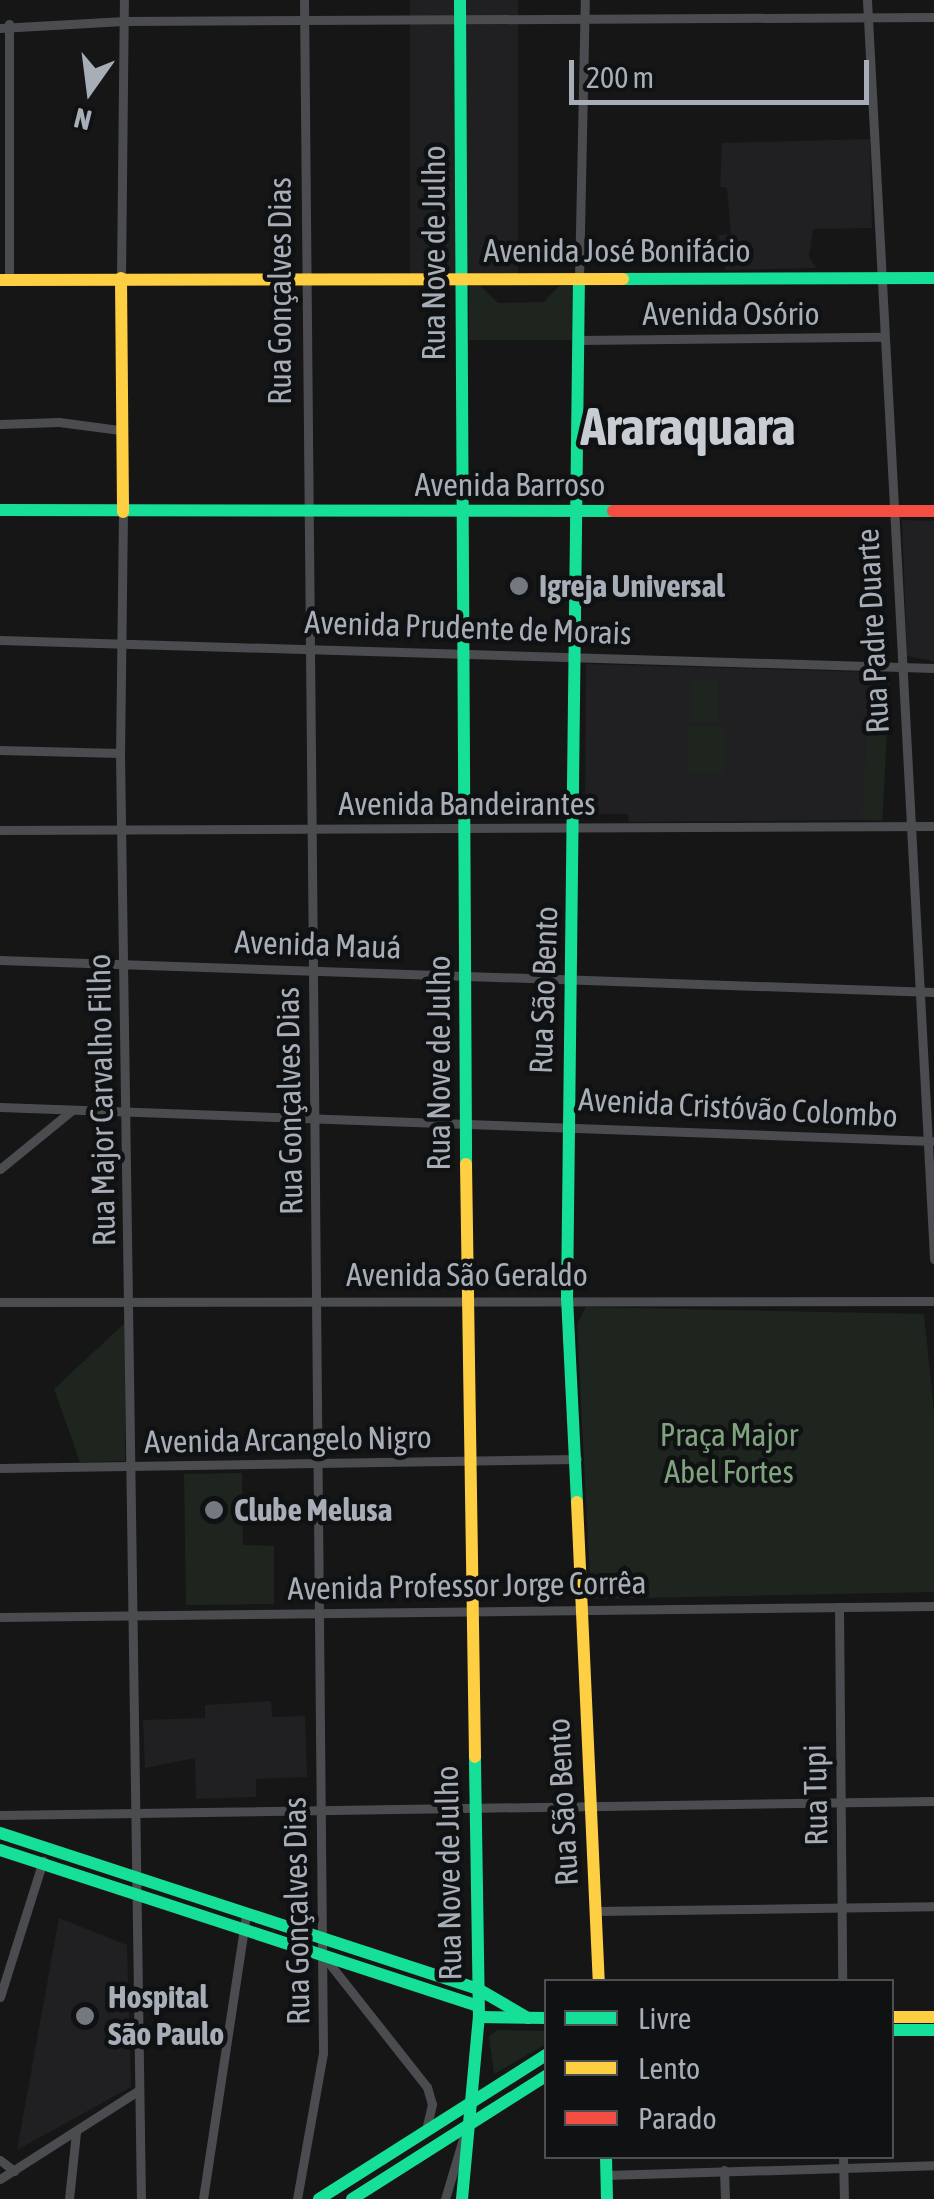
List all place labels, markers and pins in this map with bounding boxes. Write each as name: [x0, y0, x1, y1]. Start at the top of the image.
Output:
place label: Igreja Universal: [539, 567, 725, 605]
marker: Igreja Universal: [508, 575, 530, 597]
place label: Clube Melusa: [234, 1491, 392, 1529]
marker: Clube Melusa: [203, 1499, 225, 1521]
place label: Hospital São Paulo: [108, 1979, 224, 2054]
marker: Hospital São Paulo: [72, 2003, 98, 2029]

